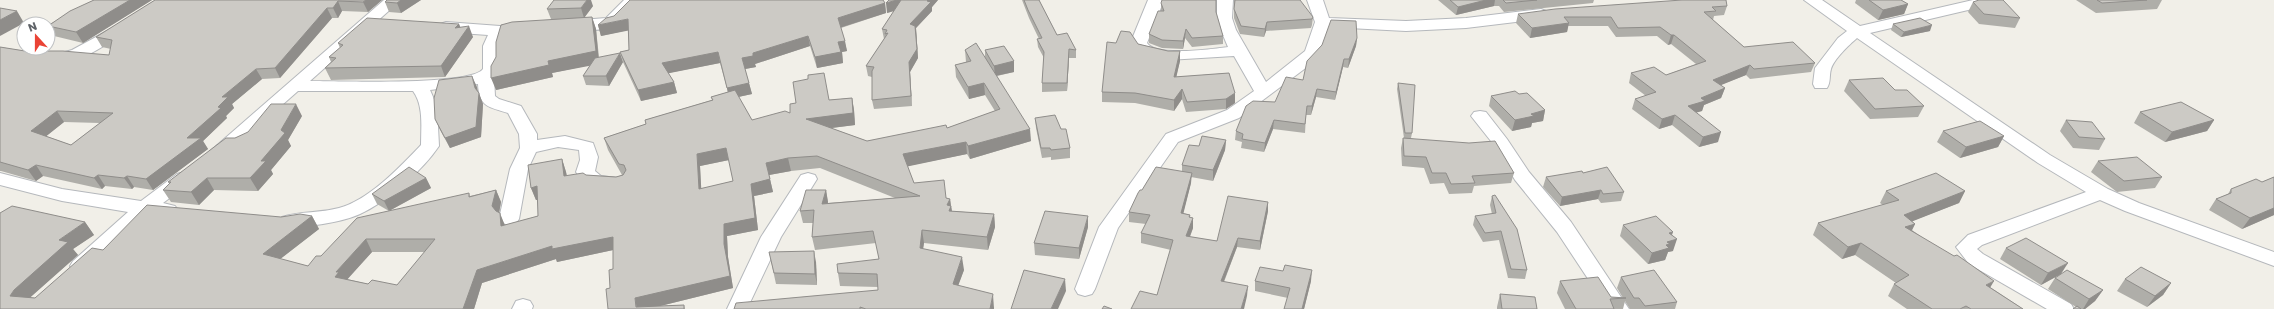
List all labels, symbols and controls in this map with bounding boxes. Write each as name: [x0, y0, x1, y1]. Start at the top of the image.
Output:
north arrow: [16, 16, 56, 56]
text: N: [26, 18, 39, 36]

